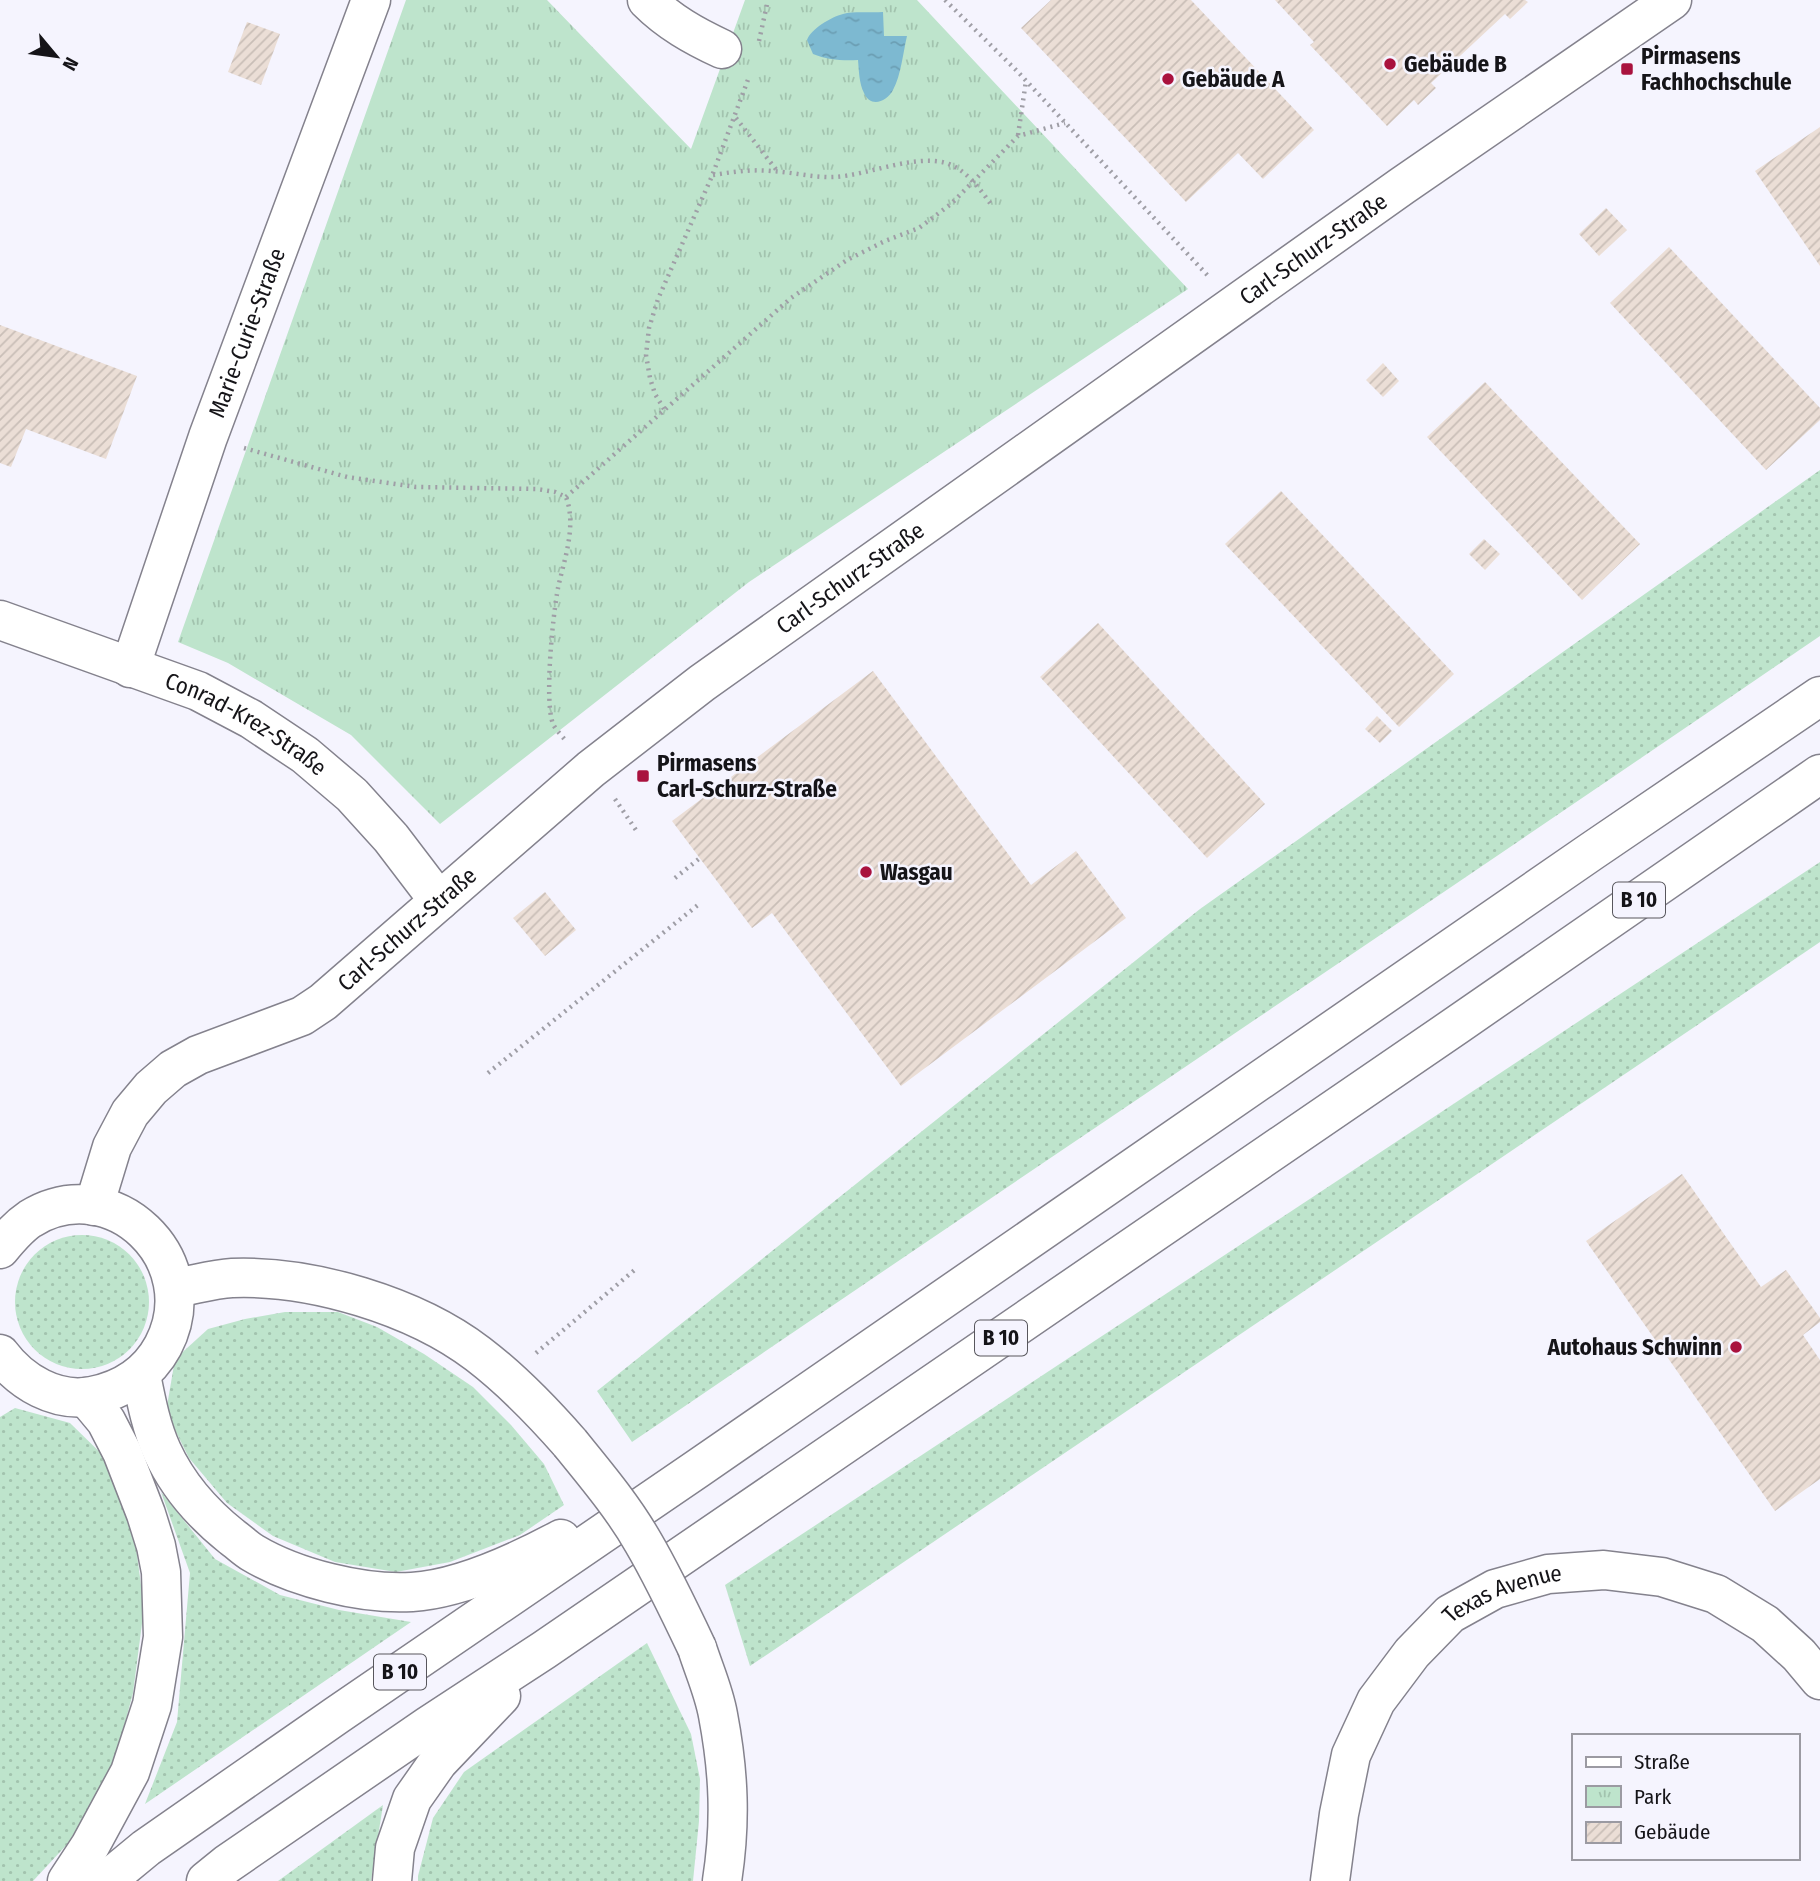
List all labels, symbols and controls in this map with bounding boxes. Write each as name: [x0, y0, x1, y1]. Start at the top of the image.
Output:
north arrow: [21, 21, 91, 91]
place label: Pirmasens Fachhochschule: [1641, 42, 1792, 96]
place label: Gebäude B: [1404, 50, 1507, 78]
text: N: [58, 53, 83, 75]
marker: Gebäude B: [1382, 56, 1398, 72]
marker: Pirmasens Fachhochschule: [1619, 61, 1635, 77]
place label: Gebäude A: [1182, 65, 1285, 93]
marker: Gebäude A: [1160, 71, 1176, 87]
street label: Carl-Schurz-Straße: [1234, 187, 1393, 311]
street label: Marie-Curie-Straße: [203, 244, 291, 421]
street label: Carl-Schurz-Straße: [771, 516, 929, 640]
street label: Conrad-Krez-Straße: [161, 666, 333, 781]
place label: Pirmasens Carl-Schurz-Straße: [657, 749, 837, 803]
marker: Pirmasens Carl-Schurz-Straße: [635, 768, 651, 784]
place label: Wasgau: [880, 858, 953, 886]
street label: Carl-Schurz-Straße: [332, 861, 482, 997]
marker: Wasgau: [858, 864, 874, 880]
road number: B 10: [1613, 883, 1665, 918]
road number: B 10: [975, 1320, 1027, 1356]
place label: Autohaus Schwinn: [1546, 1333, 1722, 1361]
marker: Autohaus Schwinn: [1728, 1339, 1744, 1355]
street label: Texas Avenue: [1436, 1559, 1563, 1628]
road number: B 10: [374, 1654, 426, 1690]
legend: [1572, 1734, 1799, 1860]
text: Straße: [1634, 1749, 1690, 1775]
text: Park: [1634, 1784, 1672, 1810]
text: Gebäude: [1634, 1819, 1710, 1845]

